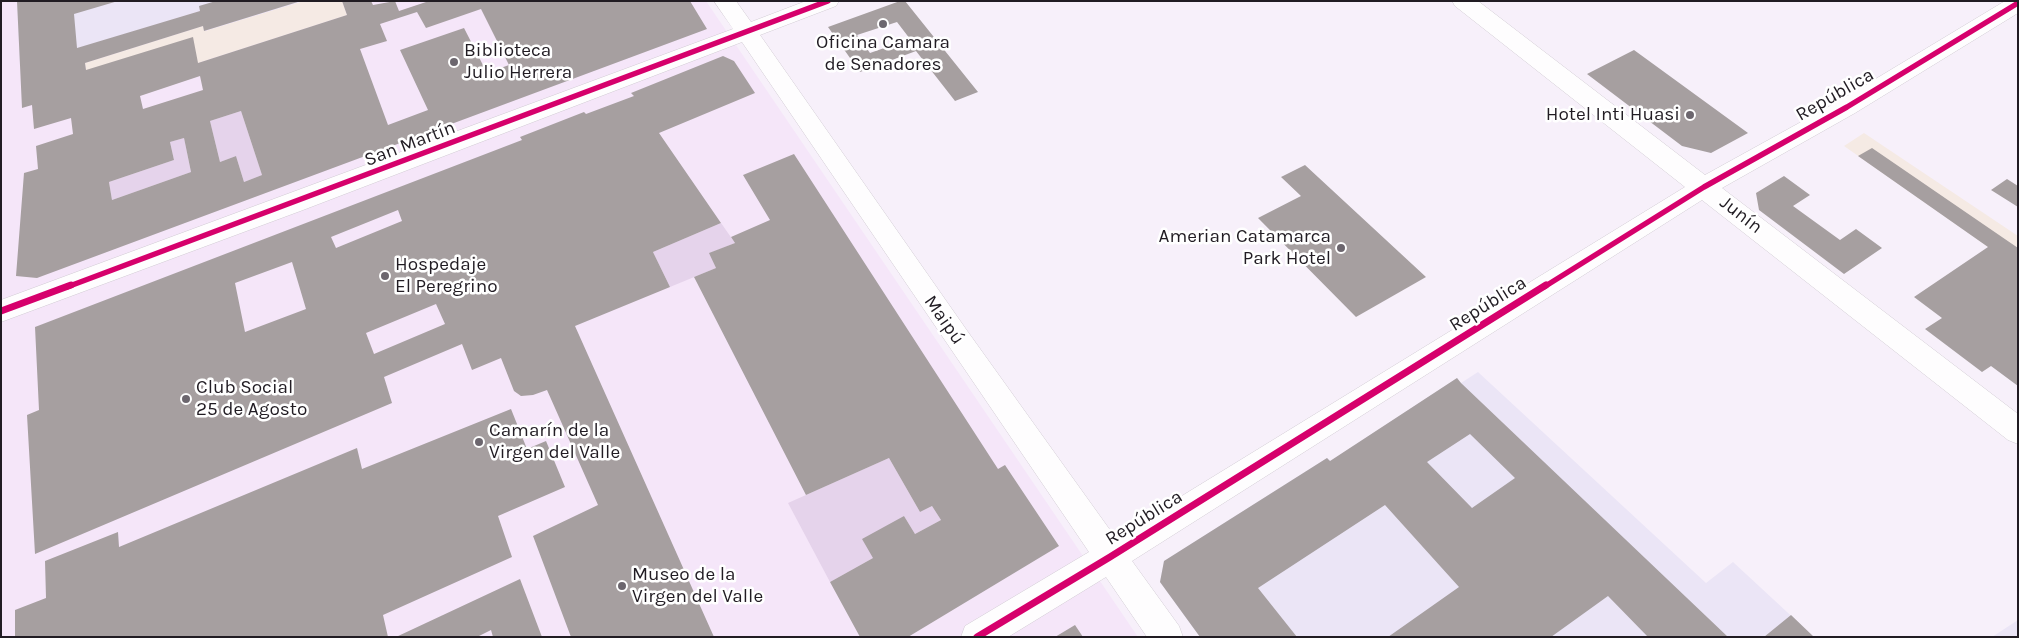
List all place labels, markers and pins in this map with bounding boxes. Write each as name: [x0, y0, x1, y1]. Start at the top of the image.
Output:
marker: Oficina Camara de Senadores: [877, 18, 889, 30]
place label: Oficina Camara de Senadores: [816, 32, 950, 76]
place label: Biblioteca Julio Herrera: [464, 40, 572, 84]
marker: Biblioteca Julio Herrera: [448, 56, 460, 68]
place label: Hotel Inti Huasi: [1546, 104, 1680, 126]
marker: Hotel Inti Huasi: [1684, 109, 1696, 121]
place label: Amerian Catamarca Park Hotel: [1159, 226, 1331, 270]
marker: Amerian Catamarca Park Hotel: [1335, 242, 1347, 254]
place label: Hospedaje El Peregrino: [395, 254, 498, 298]
marker: Hospedaje El Peregrino: [379, 270, 391, 282]
place label: Club Social 25 de Agosto: [196, 377, 307, 421]
marker: Club Social 25 de Agosto: [180, 393, 192, 405]
place label: Camarín de la Virgen del Valle: [489, 420, 620, 464]
marker: Camarín de la Virgen del Valle: [473, 436, 485, 448]
place label: Museo de la Virgen del Valle: [632, 564, 763, 608]
marker: Museo de la Virgen del Valle: [616, 580, 628, 592]

